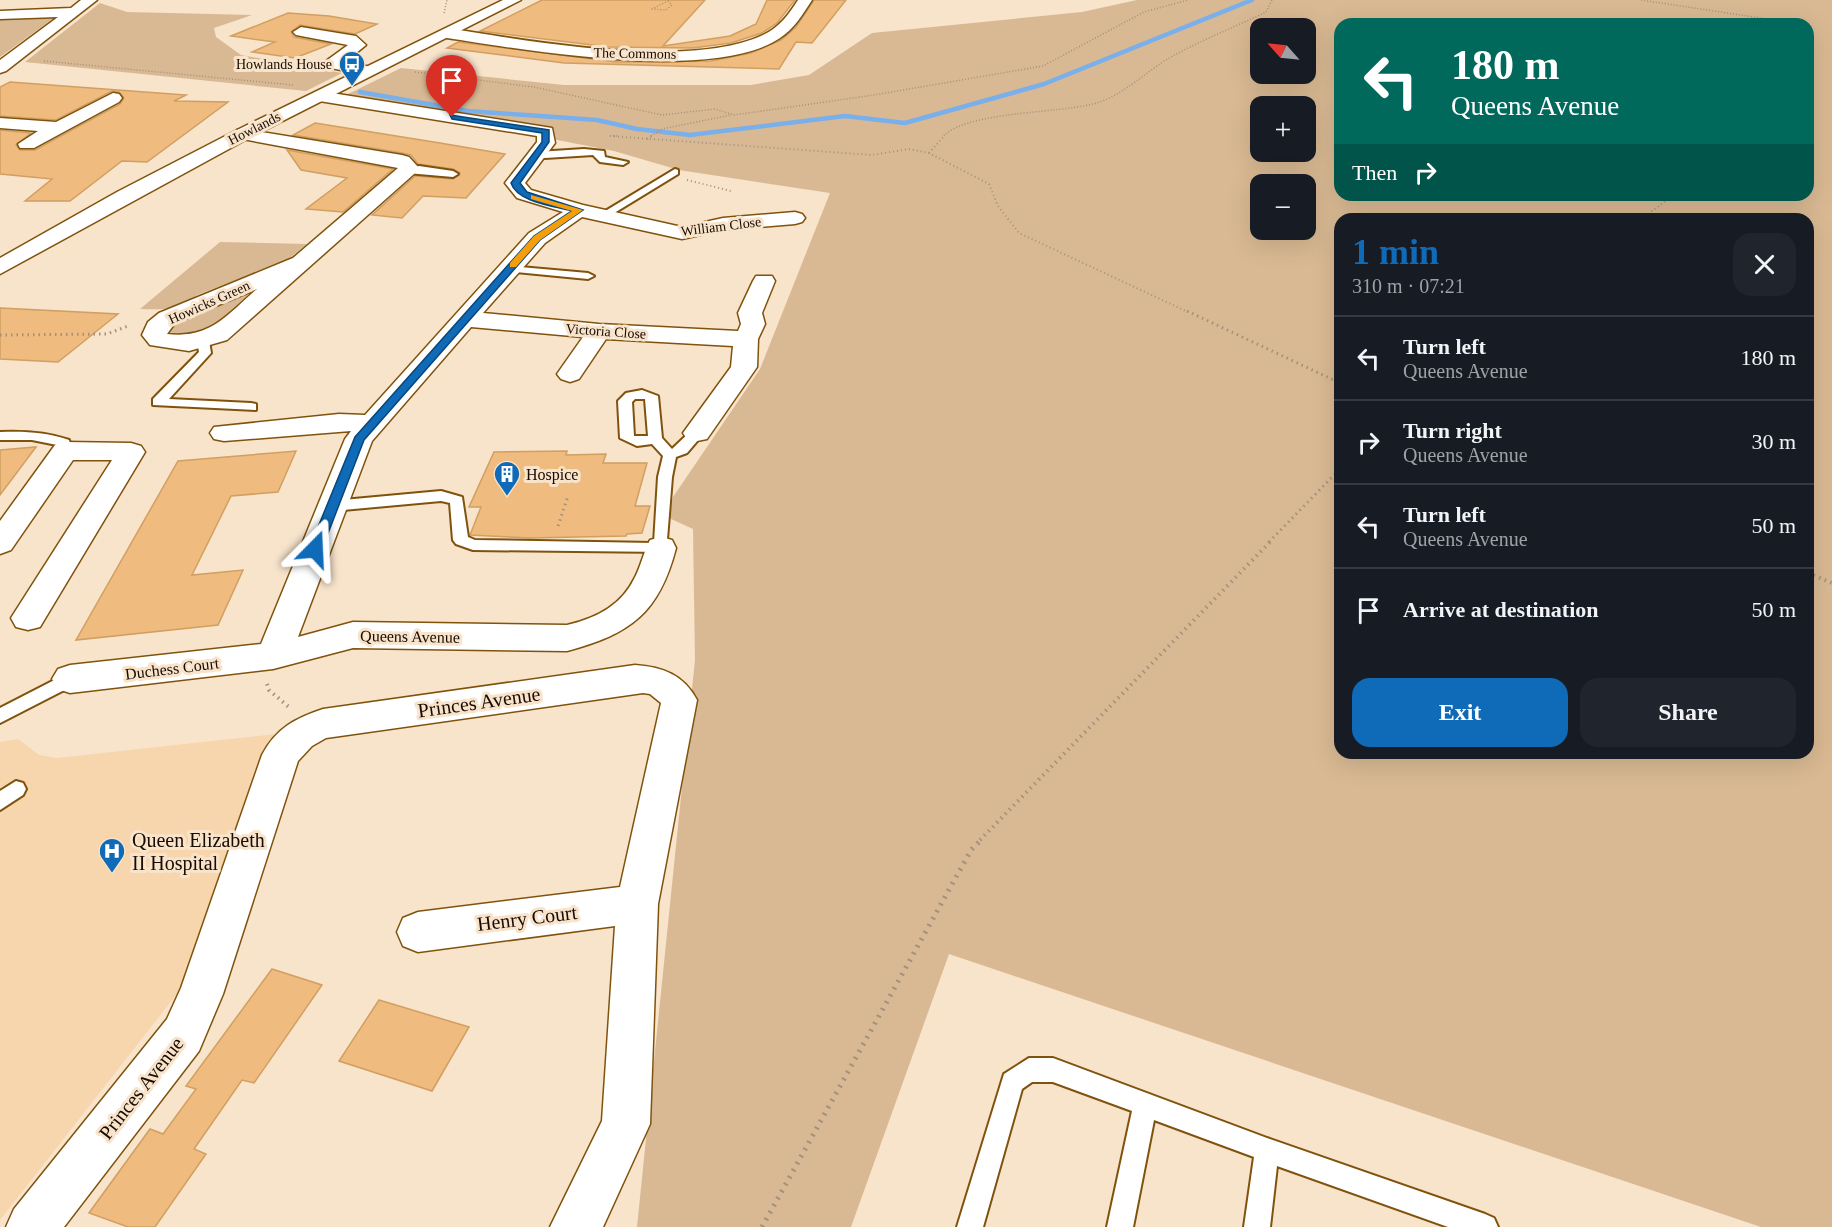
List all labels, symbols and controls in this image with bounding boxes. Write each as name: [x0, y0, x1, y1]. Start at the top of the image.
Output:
north arrow: [1250, 18, 1316, 84]
map controls: [1250, 18, 1316, 240]
icon: left: [1352, 42, 1430, 120]
text: 180 m: [1451, 42, 1560, 88]
street label: The Commons: [593, 45, 677, 62]
bus stop icon: Howlands House: [337, 49, 367, 87]
pin: [426, 55, 477, 117]
place label: Howlands House: [236, 57, 332, 72]
icon: arrive: [435, 64, 468, 97]
text: Queens Avenue: [1451, 91, 1619, 121]
button: +: [1250, 96, 1316, 162]
street label: Howlands: [226, 109, 283, 148]
icon: right: [1409, 156, 1442, 189]
text: Then: [1352, 160, 1397, 185]
button: −: [1250, 174, 1316, 240]
street label: William Close: [680, 214, 762, 239]
text: 1 min: [1352, 232, 1439, 272]
button: close: [1733, 233, 1796, 296]
text: 310 m · 07:21: [1352, 275, 1465, 297]
street label: Howicks Green: [166, 278, 252, 327]
street label: Victoria Close: [565, 321, 647, 342]
text: Turn left: [1403, 334, 1486, 359]
icon: left: [1352, 342, 1385, 375]
text: 180 m: [1740, 345, 1796, 370]
text: Queens Avenue: [1403, 360, 1528, 382]
text: Turn right: [1403, 418, 1502, 443]
icon: right: [1352, 426, 1385, 459]
text: 30 m: [1751, 429, 1796, 454]
text: Queens Avenue: [1403, 444, 1528, 466]
building icon: Hospice: [492, 459, 522, 497]
place label: Hospice: [526, 466, 578, 484]
text: Turn left: [1403, 502, 1486, 527]
icon: left: [1352, 510, 1385, 543]
text: 50 m: [1751, 513, 1796, 538]
position arrow: [283, 517, 347, 581]
text: Queens Avenue: [1403, 528, 1528, 550]
icon: arrive: [1352, 594, 1385, 627]
text: Arrive at destination: [1403, 597, 1599, 622]
text: 50 m: [1751, 597, 1796, 622]
street label: Queens Avenue: [360, 627, 460, 646]
street label: Duchess Court: [124, 654, 221, 683]
button: Exit: [1352, 678, 1568, 747]
button: Share: [1580, 678, 1796, 747]
street label: Princes Avenue: [416, 682, 542, 721]
place label: Queen Elizabeth II Hospital: [132, 829, 265, 875]
hospital icon: Queen Elizabeth II Hospital: [97, 836, 127, 874]
street label: Henry Court: [476, 901, 579, 936]
street label: Princes Avenue: [94, 1032, 188, 1143]

